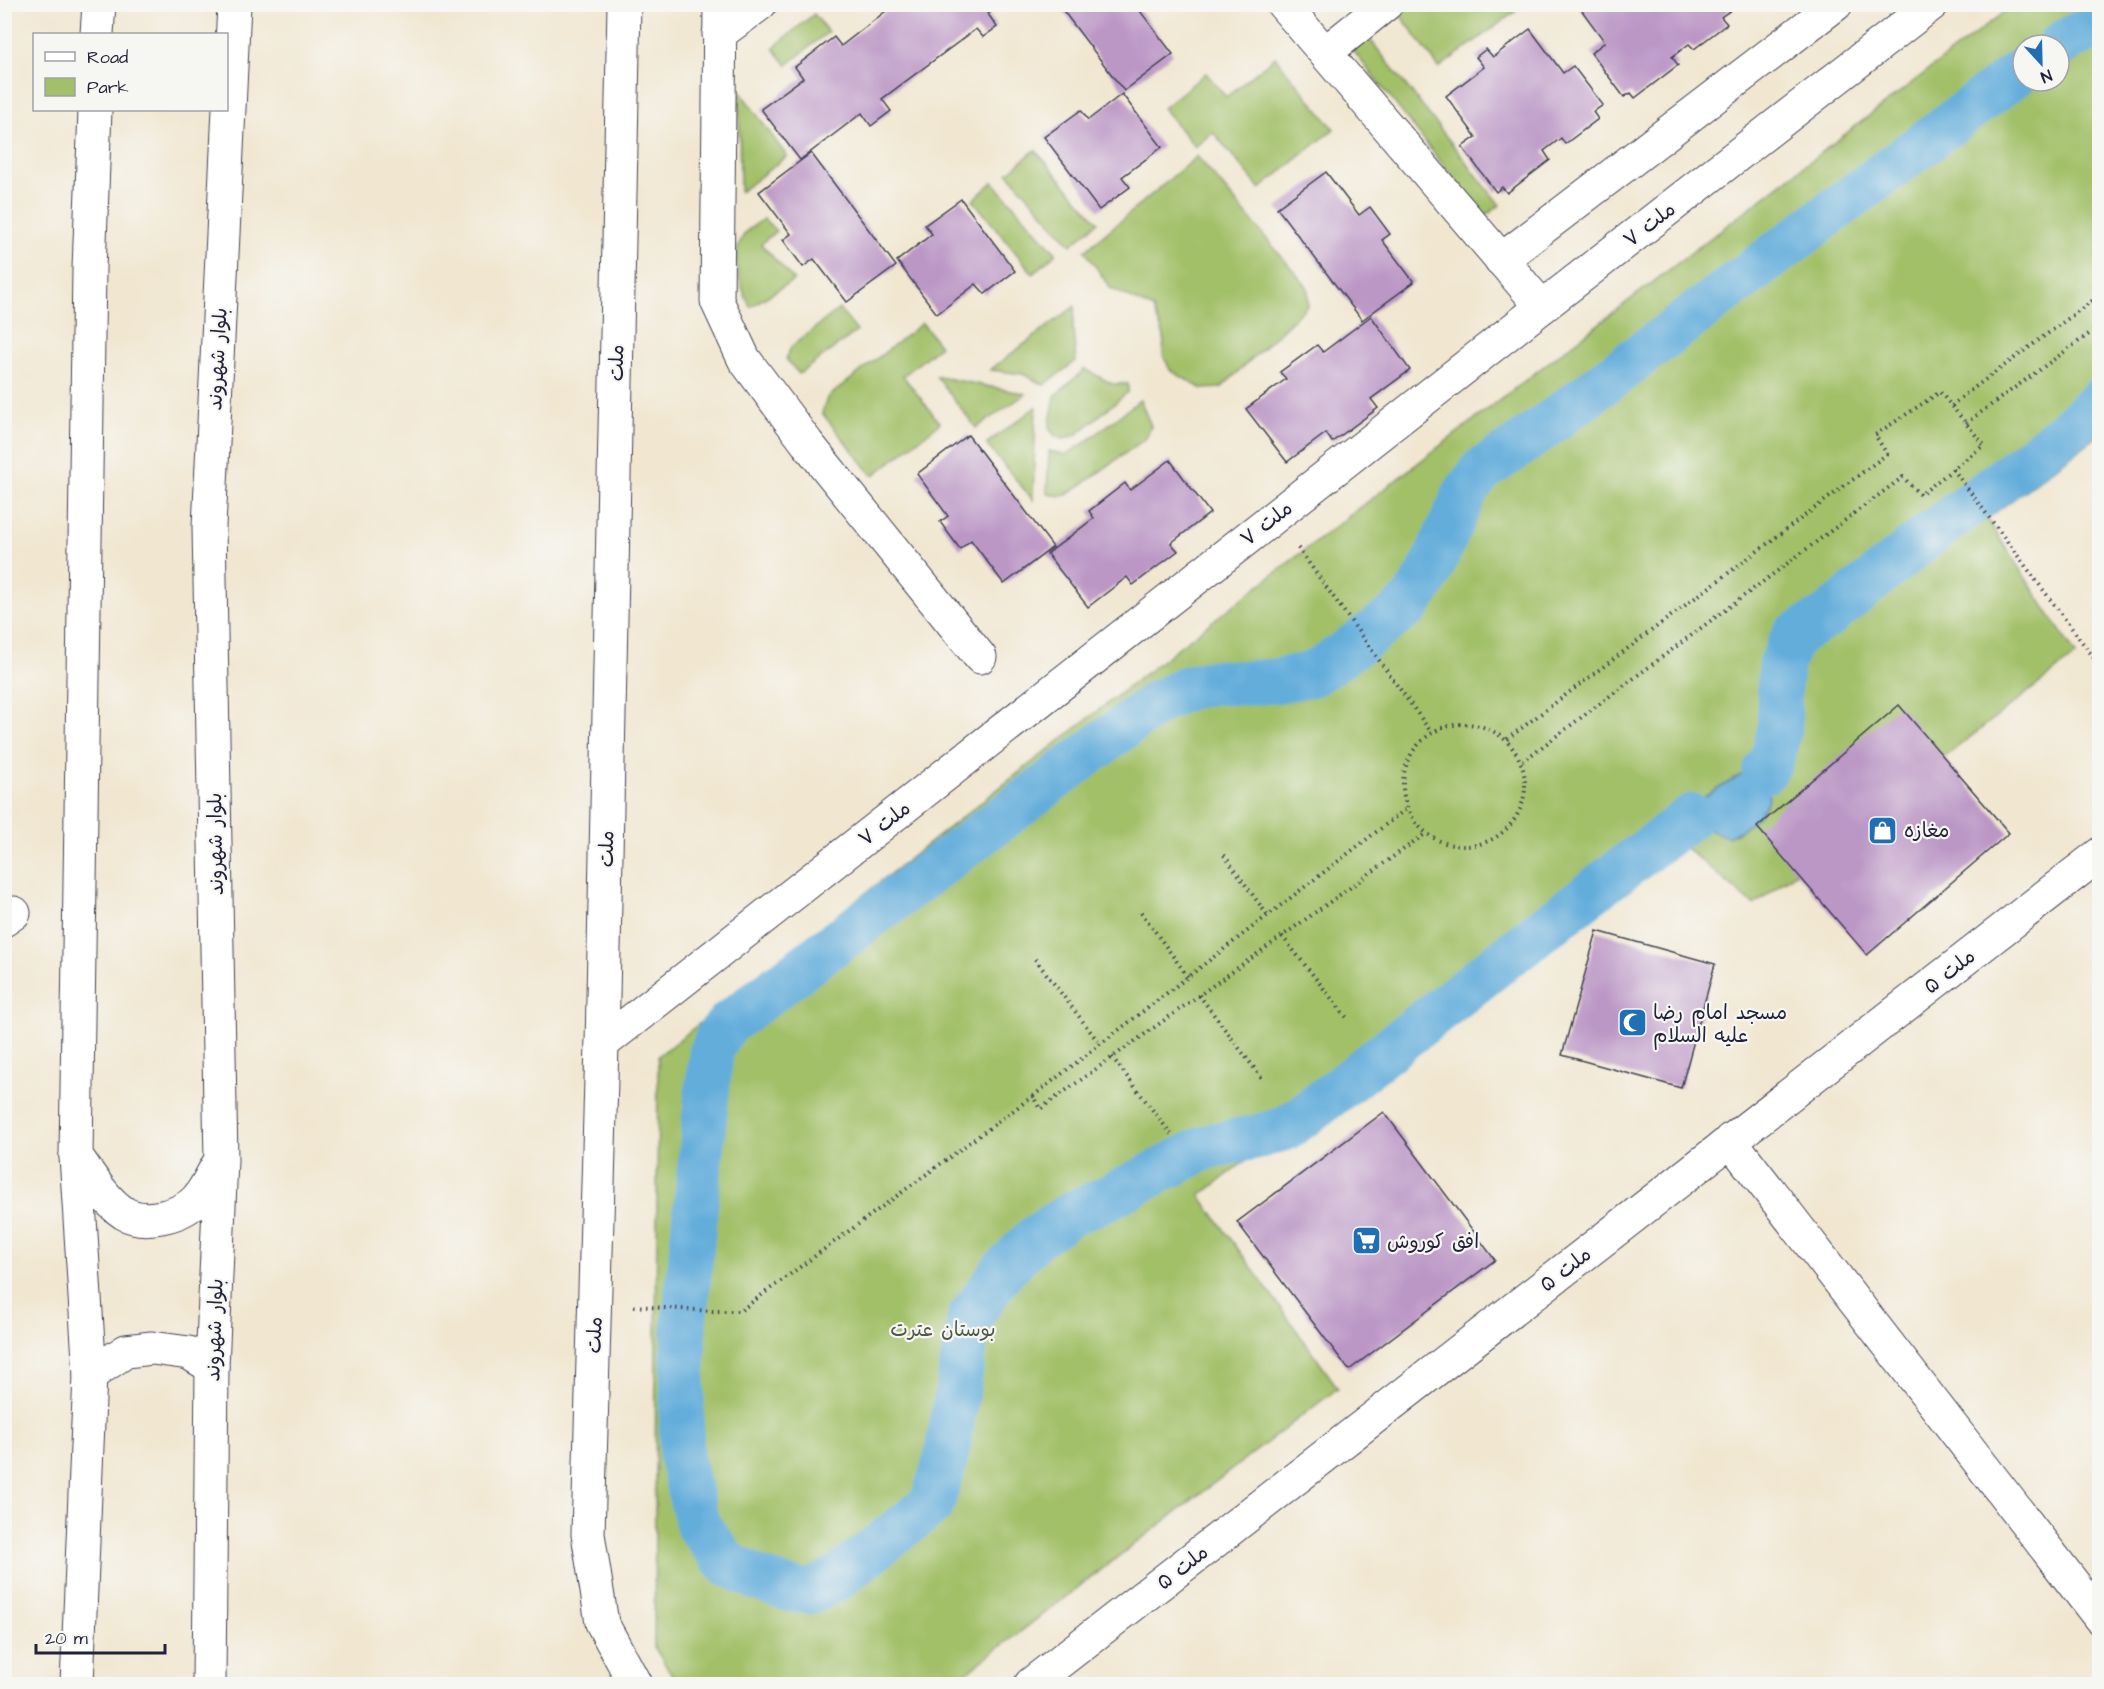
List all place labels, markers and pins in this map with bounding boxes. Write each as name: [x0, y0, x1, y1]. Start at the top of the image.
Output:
shop icon: مغازه: [1867, 814, 1899, 846]
place label: مغازه: [1904, 817, 1949, 845]
place label: مسجد امام رضا علیه السلام: [1653, 999, 1787, 1050]
mosque icon: مسجد امام رضا علیه السلام: [1616, 1007, 1648, 1039]
supermarket icon: افق کوروش: [1350, 1225, 1382, 1257]
place label: افق کوروش: [1387, 1228, 1479, 1256]

